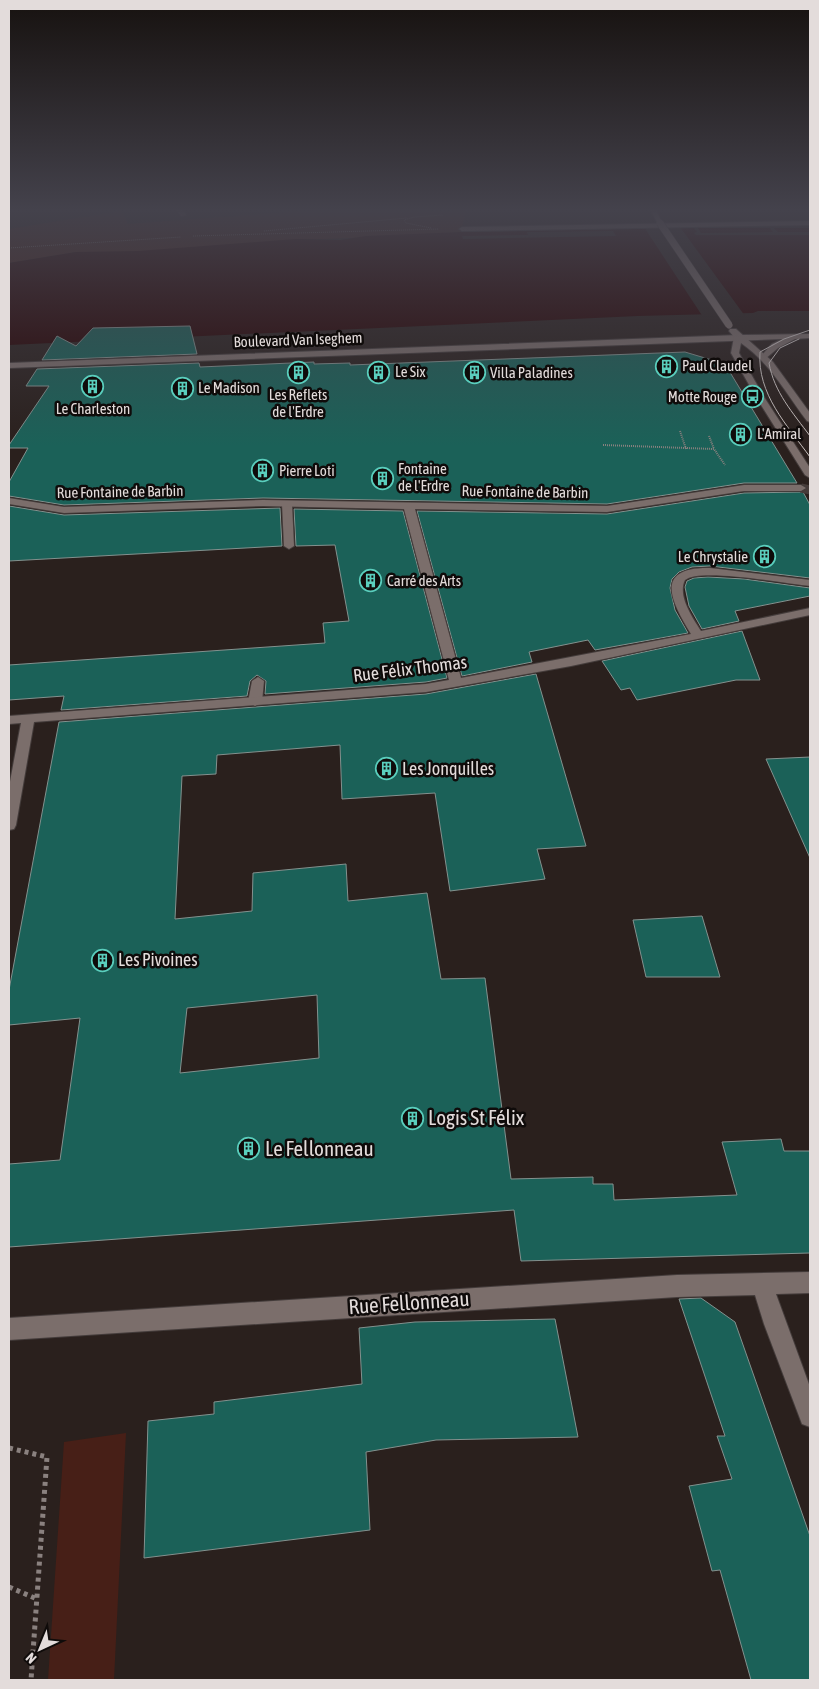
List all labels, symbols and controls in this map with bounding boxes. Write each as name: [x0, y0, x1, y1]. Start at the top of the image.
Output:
street label: Boulevard Van Iseghem: [233, 329, 363, 350]
building icon: Paul Claudel: [654, 354, 678, 378]
place label: Paul Claudel: [682, 357, 752, 374]
building icon: Les Reflets de l'Erdre: [286, 360, 310, 384]
building icon: Le Six: [367, 360, 391, 384]
building icon: Villa Paladines: [462, 361, 486, 385]
place label: Le Six: [395, 363, 425, 380]
place label: Villa Paladines: [490, 364, 573, 381]
building icon: Le Charleston: [81, 374, 105, 398]
building icon: Le Madison: [170, 376, 194, 400]
place label: Le Madison: [198, 379, 260, 396]
bus stop icon: Motte Rouge: [741, 385, 765, 409]
place label: Les Reflets de l'Erdre: [269, 386, 327, 420]
place label: Motte Rouge: [668, 388, 737, 405]
place label: Le Charleston: [56, 400, 130, 417]
building icon: L'Amiral: [729, 422, 753, 446]
place label: L'Amiral: [757, 425, 801, 442]
building icon: Pierre Loti: [251, 459, 275, 483]
place label: Fontaine de l'Erdre: [398, 460, 450, 494]
place label: Pierre Loti: [279, 462, 335, 479]
building icon: Fontaine de l'Erdre: [370, 466, 394, 490]
street label: Rue Fontaine de Barbin: [56, 482, 184, 501]
street label: Rue Fontaine de Barbin: [461, 482, 589, 501]
building icon: Le Chrystalie: [752, 545, 776, 569]
place label: Le Chrystalie: [678, 548, 748, 565]
building icon: Carré des Arts: [359, 569, 383, 593]
place label: Carré des Arts: [387, 572, 461, 589]
street label: Rue Félix Thomas: [352, 651, 468, 686]
building icon: Les Jonquilles: [374, 757, 398, 781]
place label: Les Jonquilles: [402, 758, 494, 779]
building icon: Les Pivoines: [90, 948, 114, 972]
place label: Les Pivoines: [118, 949, 198, 970]
place label: Logis St Félix: [428, 1105, 525, 1129]
building icon: Logis St Félix: [400, 1106, 424, 1130]
place label: Le Fellonneau: [265, 1136, 374, 1160]
building icon: Le Fellonneau: [237, 1137, 261, 1161]
street label: Rue Fellonneau: [348, 1286, 470, 1318]
north arrow: [15, 1624, 65, 1674]
text: N: [22, 1650, 39, 1667]

